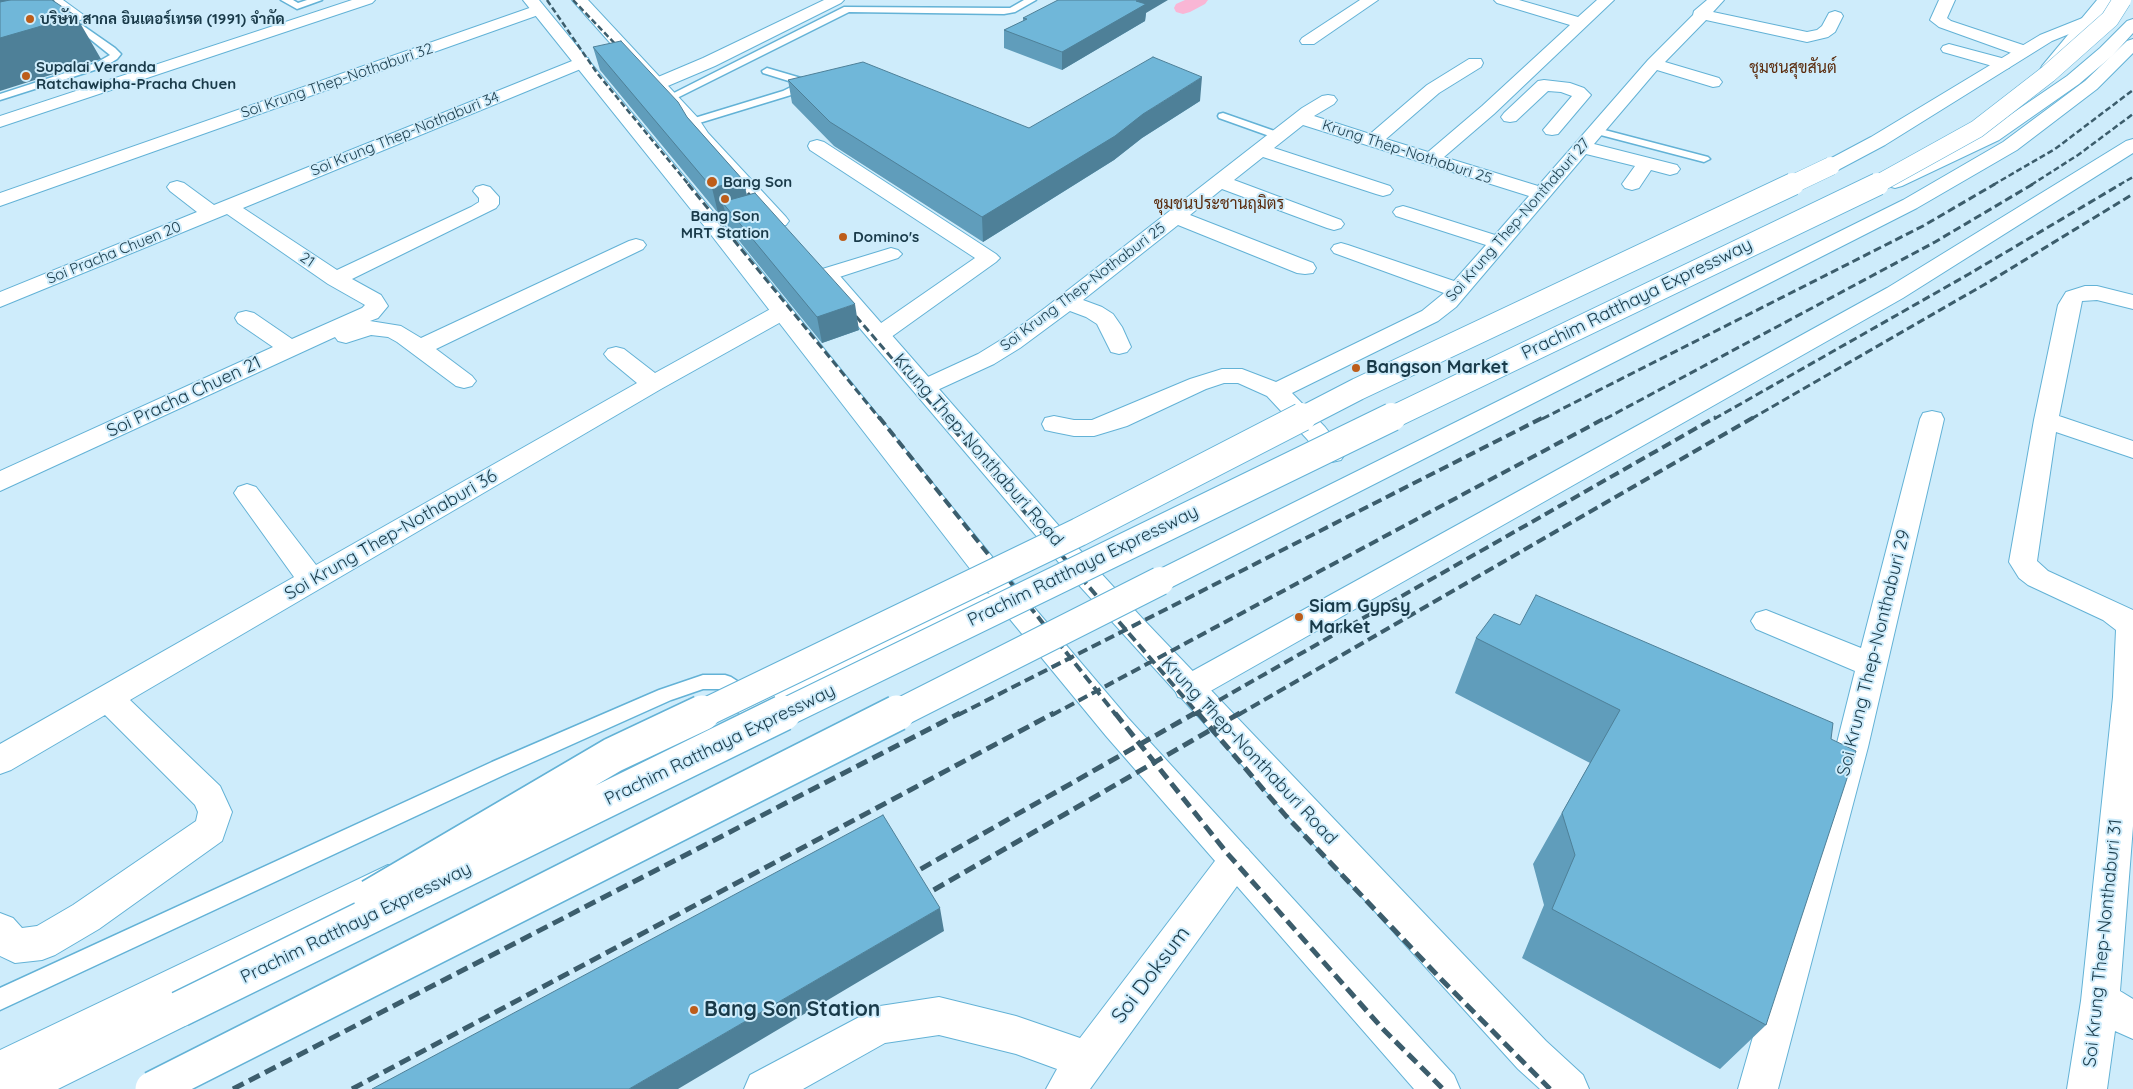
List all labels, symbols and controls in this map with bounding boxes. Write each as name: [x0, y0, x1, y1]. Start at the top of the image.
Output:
place label: บริษัท สากล อินเตอร์เทรด (1991) จำกัด: [40, 10, 285, 28]
marker: บริษัท สากล อินเตอร์เทรด (1991) จำกัด: [24, 13, 36, 25]
street label: Soi Krung Thep-Nothaburi 32: [239, 40, 435, 122]
place label: Supalai Veranda Ratchawipha-Pracha Chuen: [36, 58, 236, 93]
district label: ชุมชนสุขสันต์: [1749, 58, 1837, 78]
marker: Supalai Veranda Ratchawipha-Pracha Chuen: [20, 70, 32, 82]
street label: Soi Krung Thep-Nothaburi 34: [308, 88, 502, 180]
street label: Krung Thep-Nothaburi 25: [1320, 116, 1494, 188]
street label: Soi Krung Thep-Nonthaburi 27: [1442, 135, 1594, 305]
place label: Bang Son: [723, 173, 792, 191]
marker: Bang Son: [705, 175, 719, 189]
marker: Bang Son MRT Station: [719, 193, 731, 205]
district label: ชุมชนประชานฤมิตร: [1154, 194, 1284, 214]
place label: Bang Son MRT Station: [681, 207, 769, 242]
street label: Soi Pracha Chuen 20: [44, 218, 184, 288]
street label: Soi Krung Thep-Nothaburi 25: [997, 219, 1169, 355]
place label: Domino's: [853, 228, 919, 246]
marker: Domino's: [837, 231, 849, 243]
street label: Prachim Ratthaya Expressway: [1518, 234, 1756, 364]
street label: 21: [296, 249, 318, 271]
street label: Krung Thep-Nonthaburi Road: [888, 349, 1068, 551]
street label: Soi Pracha Chuen 21: [103, 352, 265, 442]
place label: Bangson Market: [1366, 357, 1508, 379]
marker: Bangson Market: [1350, 362, 1362, 374]
street label: Soi Krung Thep-Nothaburi 36: [281, 465, 501, 605]
street label: Prachim Ratthaya Expressway: [964, 501, 1202, 631]
street label: Soi Krung Thep-Nonthaburi 29: [1833, 528, 1915, 778]
place label: Siam Gypsy Market: [1309, 596, 1411, 638]
marker: Siam Gypsy Market: [1293, 611, 1305, 623]
street label: Krung Thep-Nonthaburi Road: [1157, 653, 1341, 849]
street label: Prachim Ratthaya Expressway: [601, 680, 839, 810]
street label: Soi Krung Thep-Nonthaburi 31: [2079, 818, 2127, 1068]
street label: Prachim Ratthaya Expressway: [237, 858, 475, 988]
street label: Soi Doksum: [1106, 922, 1196, 1028]
place label: Bang Son Station: [704, 997, 880, 1023]
marker: Bang Son Station: [688, 1004, 700, 1016]

